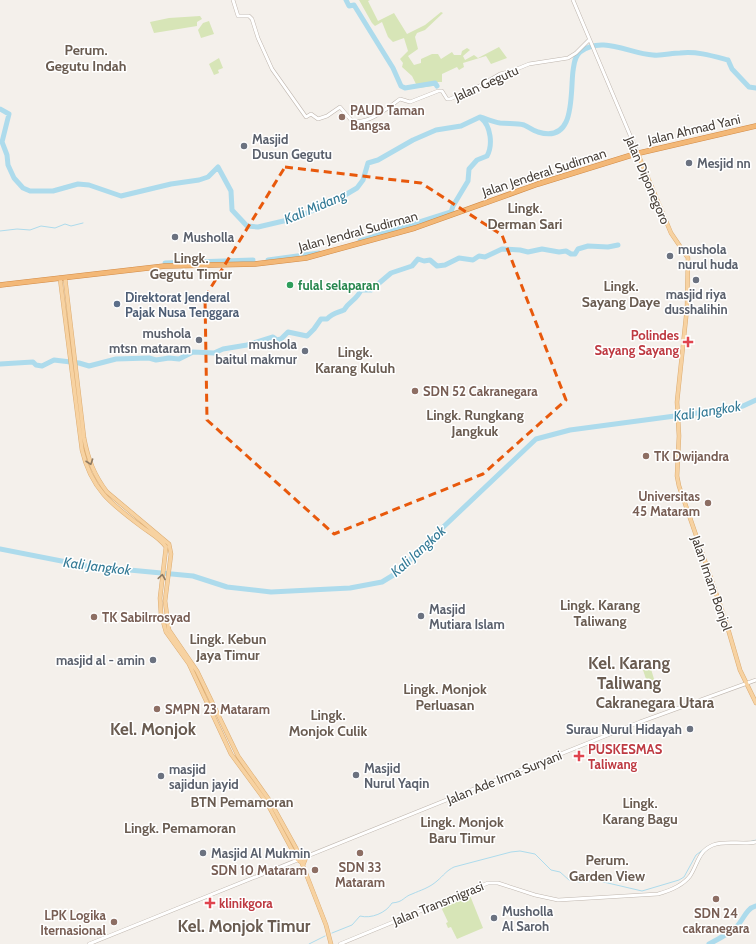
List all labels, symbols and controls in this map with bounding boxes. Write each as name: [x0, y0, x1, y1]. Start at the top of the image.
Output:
district label: Perum. Gegutu Indah: [45, 41, 127, 75]
street label: Jalan Gegutu: [450, 62, 521, 105]
place label: PAUD Taman Bangsa: [350, 102, 425, 133]
street label: Jalan Ahmad Yani: [645, 111, 742, 148]
marker: PAUD Taman Bangsa: [337, 112, 347, 122]
place label: Masjid Dusun Gegutu: [252, 131, 332, 162]
street label: Jalan Diponegoro: [622, 133, 674, 226]
marker: Masjid Dusun Gegutu: [239, 141, 249, 151]
street label: Jalan Jenderal Sudirman: [479, 144, 608, 200]
place label: Mesjid nn: [697, 155, 751, 171]
marker: Mesjid nn: [684, 158, 694, 168]
water label: Kali Midang: [281, 186, 349, 228]
district label: Lingk. Derman Sari: [488, 199, 562, 233]
street label: Jalan Jendral Sudirman: [296, 207, 419, 255]
place label: Musholla: [183, 229, 235, 245]
marker: Musholla: [170, 232, 180, 242]
place label: mushola nurul huda: [678, 241, 739, 272]
district label: Lingk. Gegutu Timur: [150, 249, 233, 283]
marker: mushola nurul huda: [665, 251, 675, 261]
marker: masjid riya dusshalihin: [691, 275, 701, 285]
place label: fulal selaparan: [298, 277, 380, 293]
district label: Lingk. Sayang Daye: [582, 277, 660, 311]
marker: fulal selaparan: [285, 280, 295, 290]
place label: masjid riya dusshalihin: [664, 286, 728, 317]
place label: Direktorat Jenderal Pajak Nusa Tenggara: [125, 289, 240, 320]
marker: Direktorat Jenderal Pajak Nusa Tenggara: [112, 299, 122, 309]
place label: mushola mtsn mataram: [109, 325, 192, 356]
place label: Polindes Sayang Sayang: [594, 327, 679, 358]
marker: mushola mtsn mataram: [194, 335, 204, 345]
place label: mushola baitul makmur: [215, 336, 298, 367]
marker: Polindes Sayang Sayang: [682, 336, 694, 348]
district label: Lingk. Karang Kuluh: [315, 343, 395, 377]
marker: mushola baitul makmur: [300, 346, 310, 356]
place label: SDN 52 Cakranegara: [423, 383, 538, 399]
marker: SDN 52 Cakranegara: [410, 386, 420, 396]
water label: Kali Jangkok: [672, 397, 743, 425]
district label: Lingk. Rungkang Jangkuk: [426, 406, 524, 440]
place label: TK Dwijandra: [654, 448, 730, 464]
marker: TK Dwijandra: [641, 451, 651, 461]
one-way arrow: [85, 458, 94, 465]
place label: Universitas 45 Mataram: [632, 488, 700, 519]
marker: Universitas 45 Mataram: [703, 498, 713, 508]
water label: Kali Jangkok: [387, 521, 450, 580]
street label: Jalan Imam Bonjol: [687, 533, 736, 633]
water label: Kali Jangkok: [62, 553, 133, 579]
one-way arrow: [158, 574, 166, 580]
district label: Lingk. Karang Taliwang: [560, 596, 640, 630]
place label: Masjid Mutiara Islam: [429, 601, 505, 632]
place label: TK Sabilrrosyad: [102, 609, 190, 625]
marker: Masjid Mutiara Islam: [416, 611, 426, 621]
marker: TK Sabilrrosyad: [89, 612, 99, 622]
district label: Lingk. Kebun Jaya Timur: [189, 630, 267, 664]
place label: masjid al - amin: [56, 652, 145, 668]
district label: Kel. Karang Taliwang: [588, 653, 670, 693]
marker: masjid al - amin: [148, 655, 158, 665]
district label: Lingk. Monjok Perluasan: [403, 680, 487, 714]
district label: Cakranegara Utara: [596, 694, 715, 712]
place label: SMPN 23 Mataram: [165, 701, 270, 717]
marker: SMPN 23 Mataram: [152, 704, 162, 714]
district label: Lingk. Monjok Culik: [289, 706, 367, 740]
district label: Kel. Monjok: [110, 719, 197, 739]
place label: Surau Nurul Hidayah: [566, 721, 682, 737]
marker: Surau Nurul Hidayah: [685, 724, 695, 734]
place label: PUSKESMAS Taliwang: [588, 741, 663, 772]
street label: Jalan Ade Irma Suryani: [443, 747, 564, 808]
marker: PUSKESMAS Taliwang: [573, 750, 585, 762]
place label: Masjid Nurul Yaqin: [364, 760, 429, 791]
place label: masjid sajidun jayid: [169, 761, 239, 792]
marker: Masjid Nurul Yaqin: [351, 770, 361, 780]
marker: masjid sajidun jayid: [156, 771, 166, 781]
district label: BTN Pemamoran: [190, 793, 294, 811]
district label: Lingk. Karang Bagu: [602, 794, 678, 828]
district label: Lingk. Monjok Baru Timur: [420, 813, 504, 847]
district label: Lingk. Pemamoran: [124, 819, 236, 837]
place label: Masjid Al Mukmin: [211, 845, 310, 861]
marker: Masjid Al Mukmin: [198, 848, 208, 858]
marker: SDN 33 Mataram: [355, 848, 365, 858]
district label: Perum. Garden View: [569, 851, 646, 885]
place label: SDN 33 Mataram: [335, 859, 385, 890]
place label: SDN 10 Mataram: [211, 862, 307, 878]
marker: SDN 10 Mataram: [310, 865, 320, 875]
street label: Jalan Transmigrasi: [389, 877, 486, 929]
marker: SDN 24 cakranegara: [711, 894, 721, 904]
place label: klinikgora: [219, 895, 273, 911]
marker: klinikgora: [204, 897, 216, 909]
place label: Musholla Al Saroh: [502, 903, 554, 934]
place label: SDN 24 cakranegara: [683, 905, 750, 936]
place label: LPK Logika Iternasional: [40, 907, 107, 938]
marker: Musholla Al Saroh: [489, 913, 499, 923]
district label: Kel. Monjok Timur: [178, 916, 311, 936]
marker: LPK Logika Iternasional: [109, 917, 119, 927]

